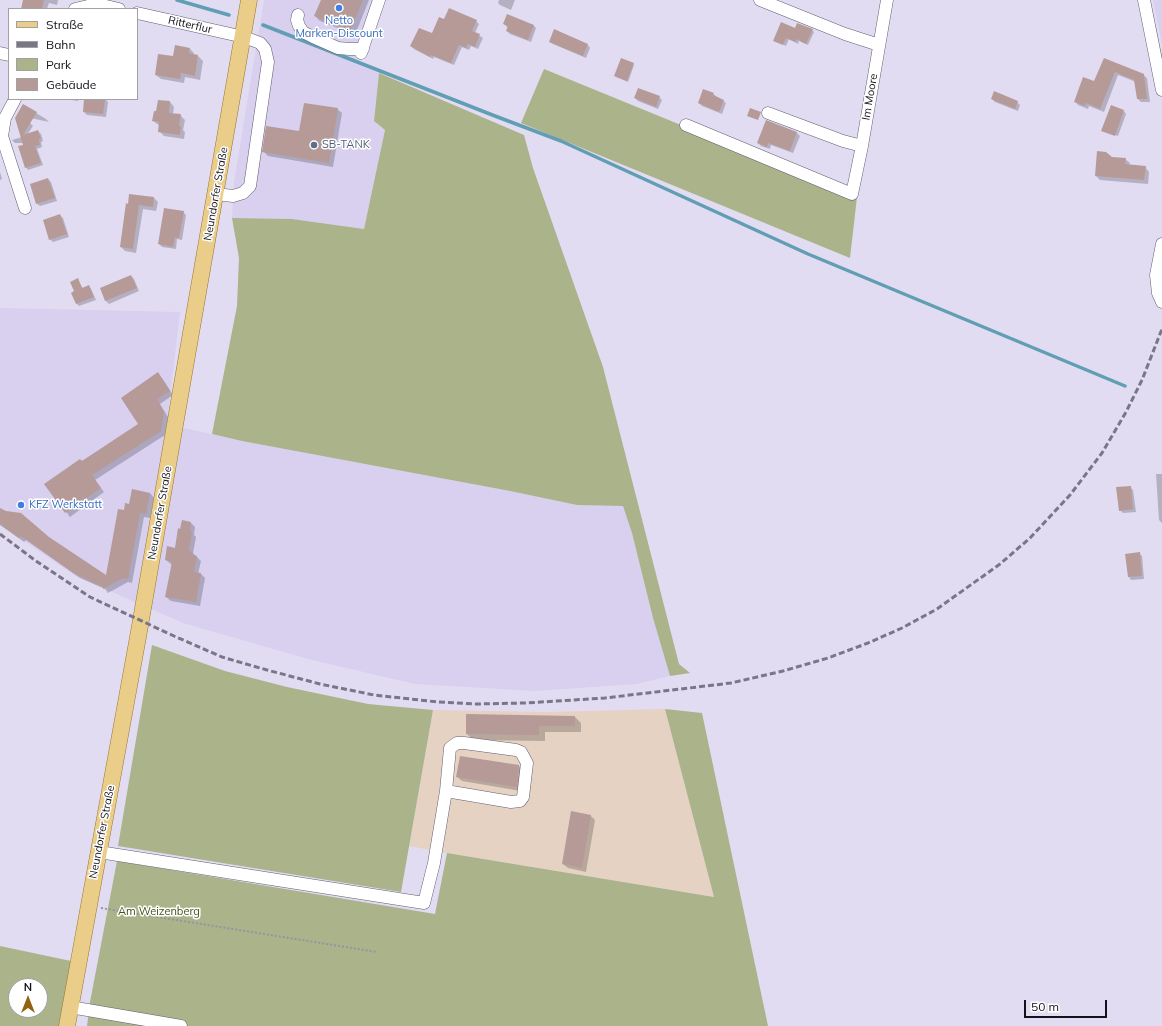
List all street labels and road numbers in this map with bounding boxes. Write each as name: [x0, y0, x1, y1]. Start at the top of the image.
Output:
street label: Ritterflur: [167, 14, 213, 36]
street label: Im Moore: [859, 73, 881, 121]
street label: Neundorfer Straße: [201, 146, 231, 242]
street label: Neundorfer Straße: [145, 465, 175, 561]
street label: Neundorfer Straße: [86, 784, 118, 880]

